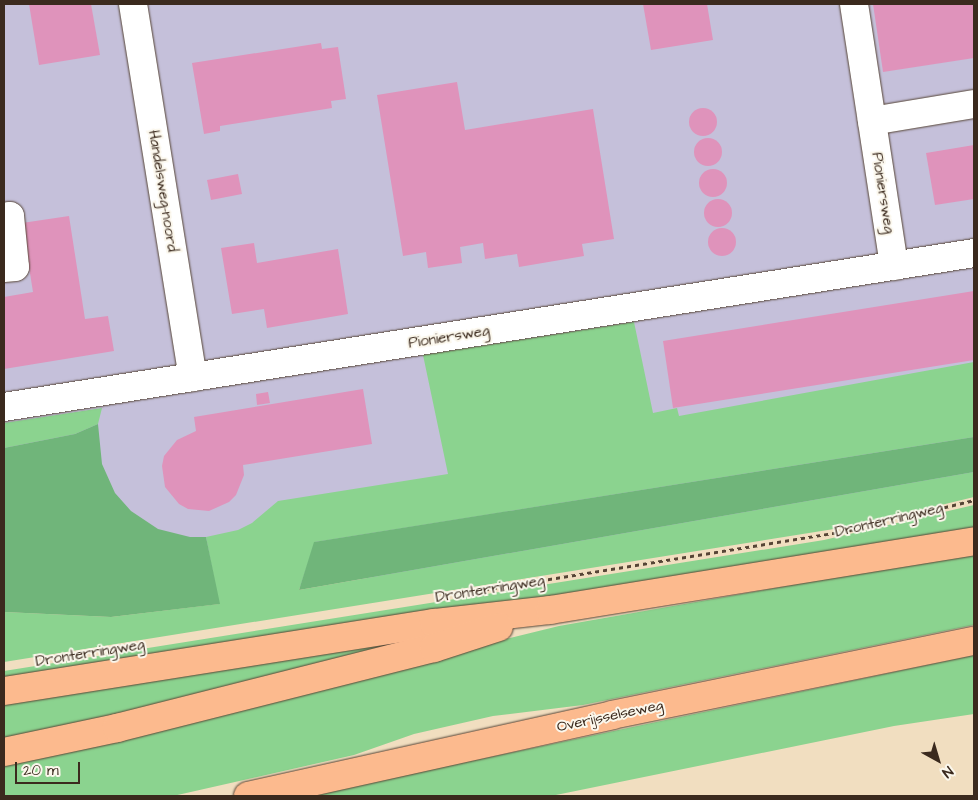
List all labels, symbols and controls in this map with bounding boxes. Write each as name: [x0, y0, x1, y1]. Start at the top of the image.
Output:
street label: Handelsweg-noord: [144, 129, 182, 253]
street label: Pioniersweg: [868, 151, 898, 235]
street label: Pioniersweg: [407, 322, 491, 352]
street label: Dronterringweg: [833, 499, 945, 541]
street label: Dronterringweg: [434, 571, 546, 607]
street label: Dronterringweg: [34, 635, 146, 671]
street label: Overijsselseweg: [555, 696, 665, 736]
north arrow: [913, 735, 963, 785]
scale bar: [18, 752, 82, 784]
text: 20 m: [23, 760, 59, 781]
text: N: [938, 761, 957, 782]

